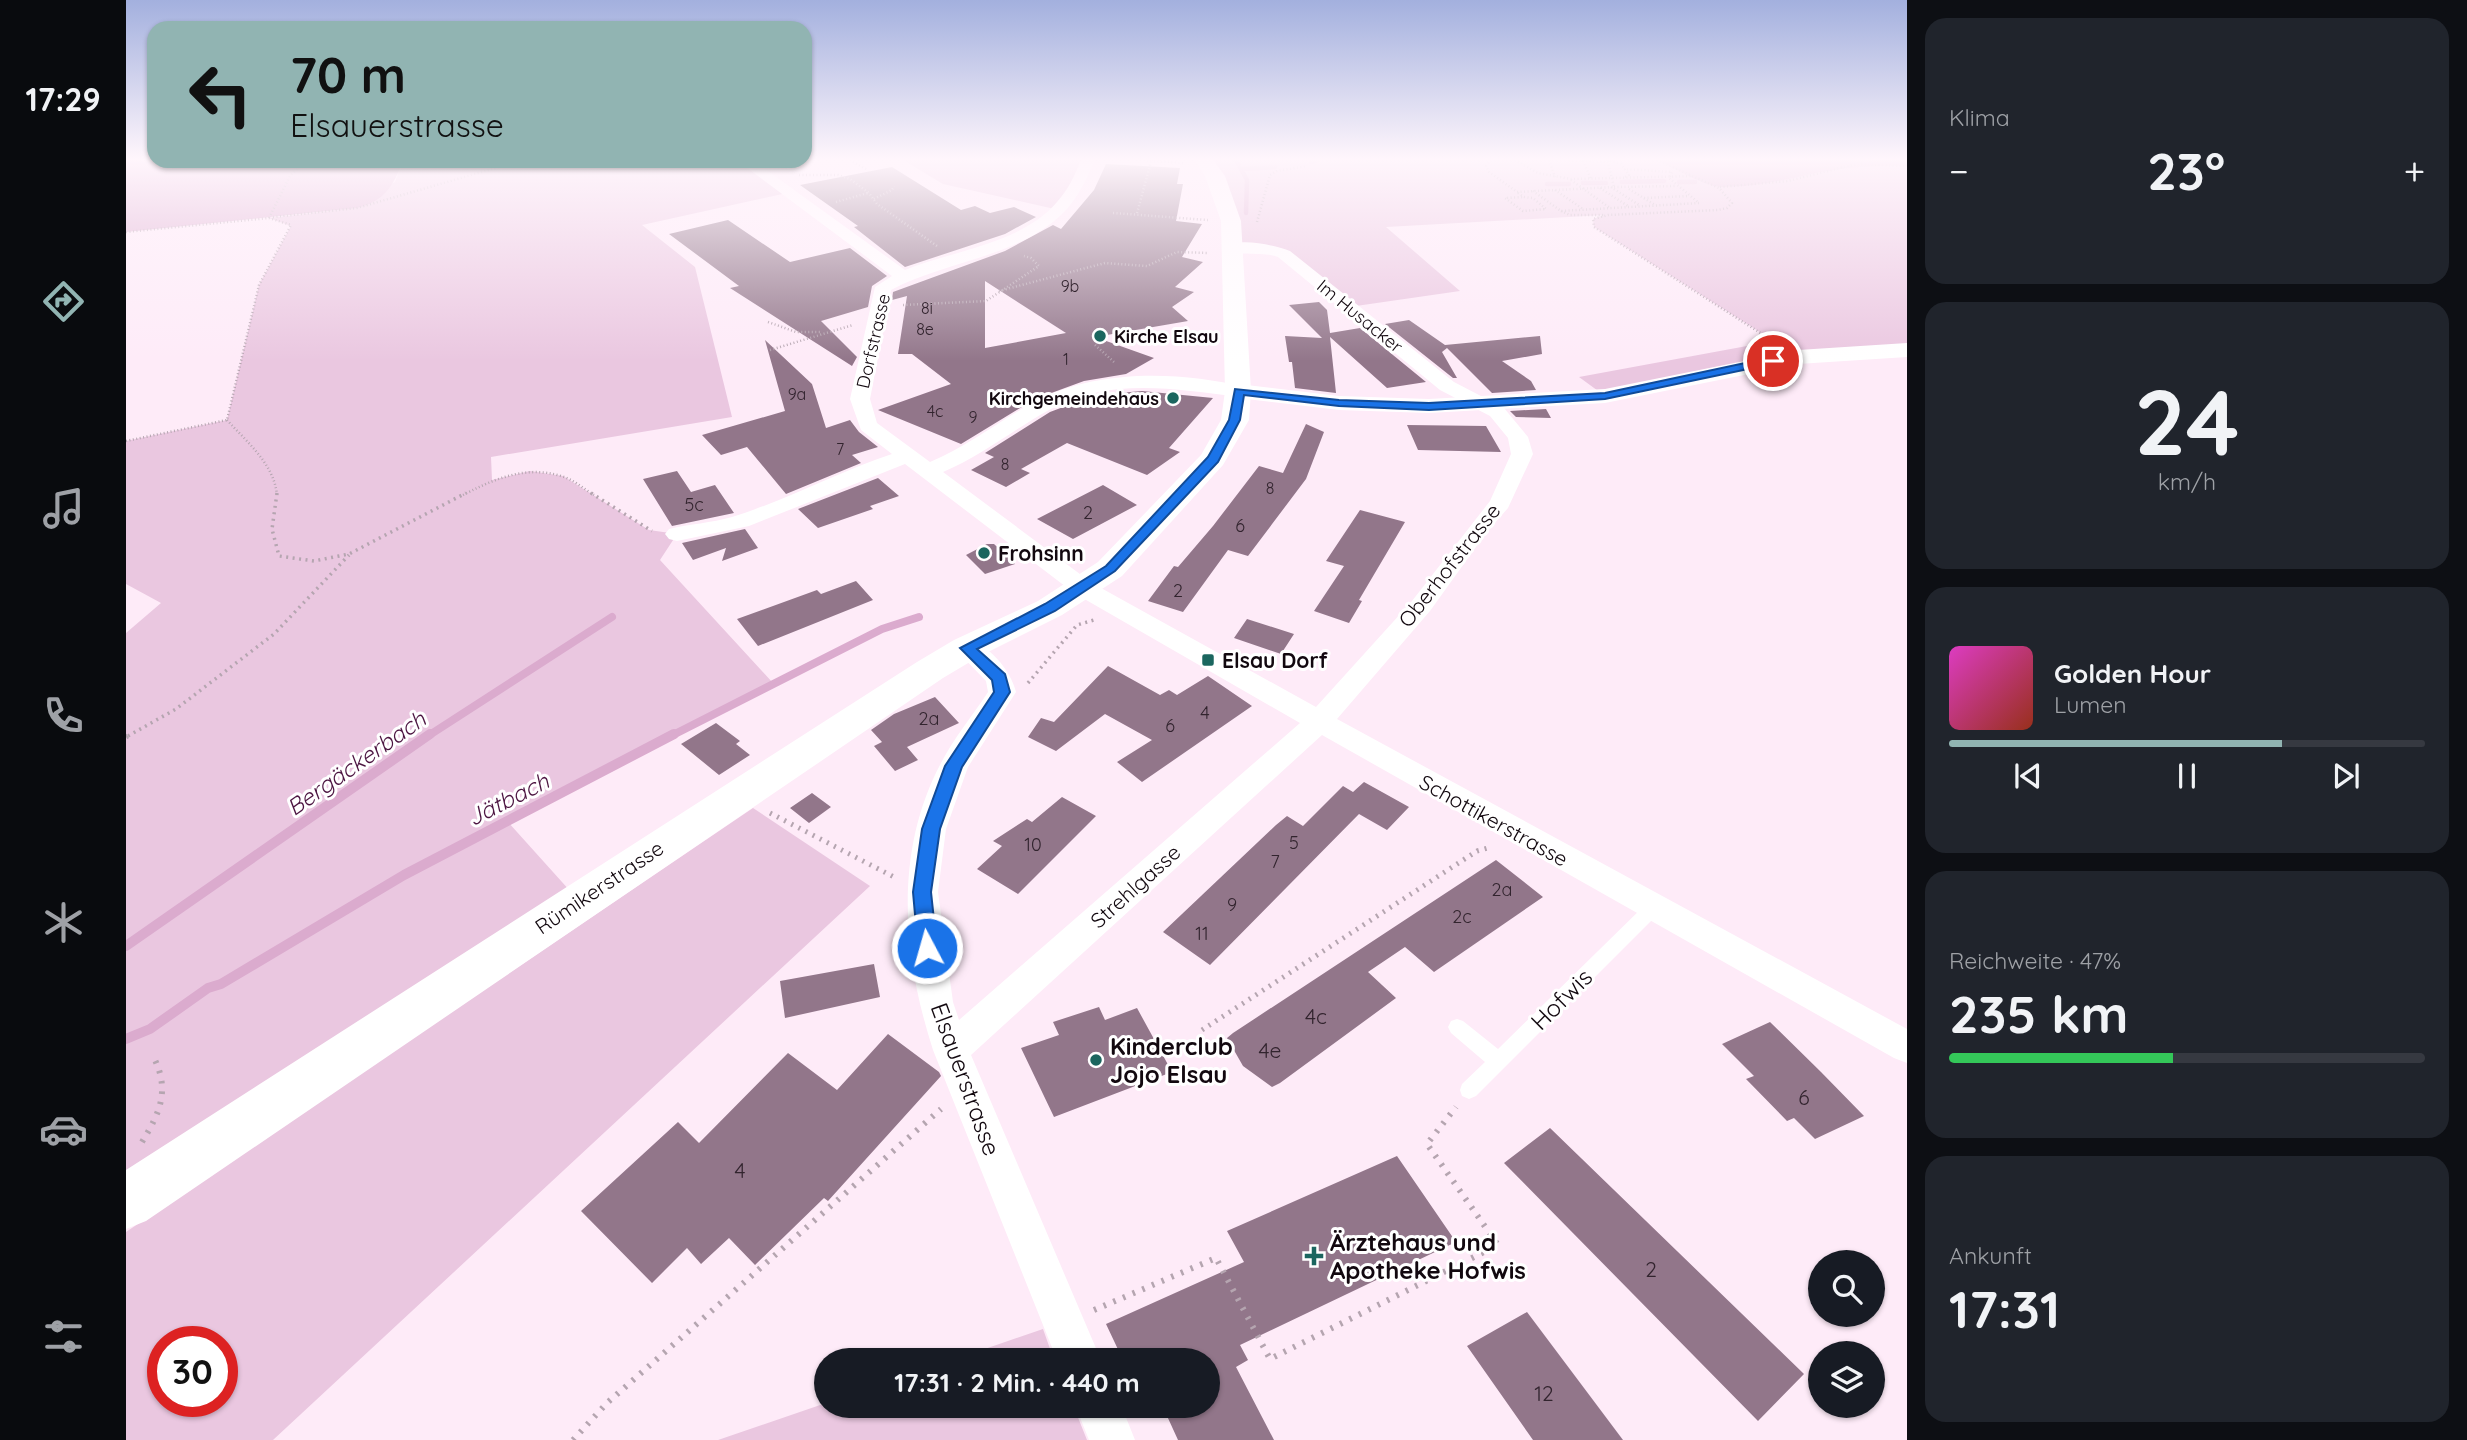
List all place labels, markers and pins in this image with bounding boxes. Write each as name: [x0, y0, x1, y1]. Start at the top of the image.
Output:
place label: Kirche Elsau: [1114, 325, 1219, 348]
marker: Kirche Elsau: [1092, 328, 1108, 344]
pin: [1743, 331, 1803, 391]
place label: Kirchgemeindehaus: [989, 387, 1159, 410]
marker: Kirchgemeindehaus: [1165, 390, 1181, 406]
place label: Frohsinn: [998, 540, 1084, 566]
marker: Frohsinn: [976, 545, 992, 561]
place label: Elsau Dorf: [1222, 647, 1329, 673]
marker: Elsau Dorf: [1200, 652, 1216, 668]
place label: Kinderclub Jojo Elsau: [1110, 1031, 1233, 1089]
marker: Kinderclub Jojo Elsau: [1088, 1052, 1104, 1068]
place label: Ärztehaus und Apotheke Hofwis: [1330, 1227, 1526, 1285]
marker: Ärztehaus und Apotheke Hofwis: [1304, 1246, 1324, 1266]

